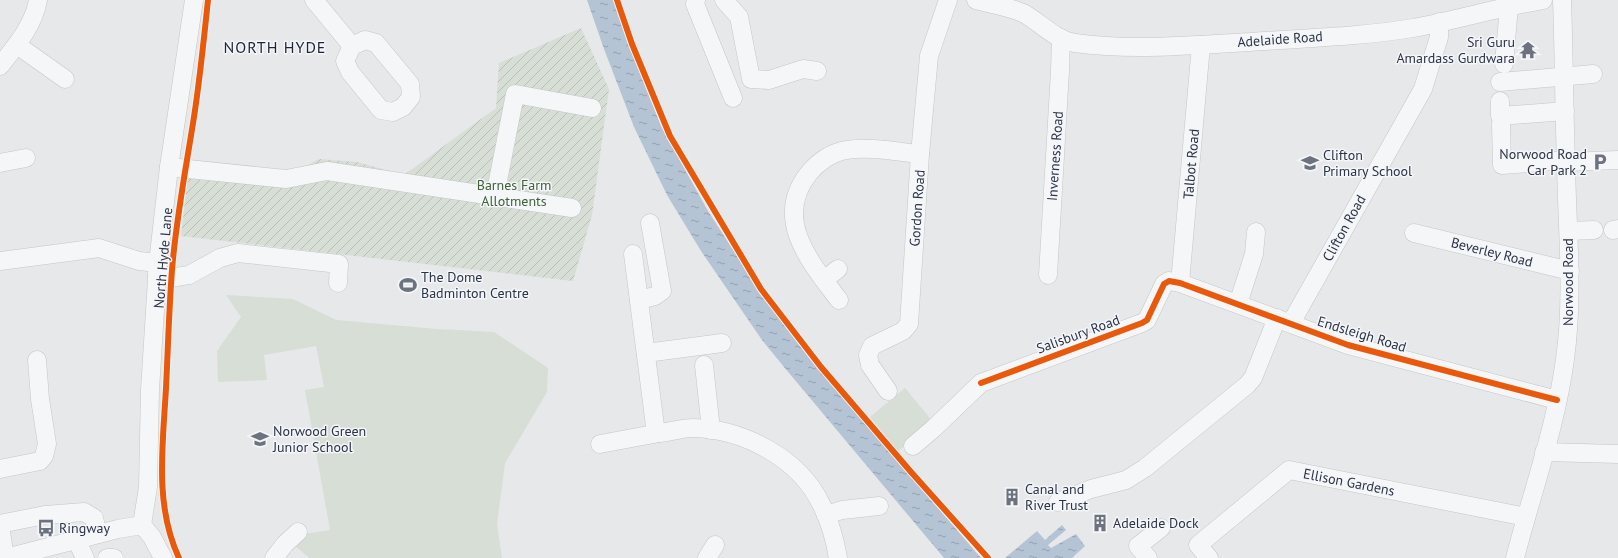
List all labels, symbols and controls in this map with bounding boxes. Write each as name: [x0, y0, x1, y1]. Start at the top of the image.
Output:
street label: Adelaide Road: [1237, 27, 1323, 51]
place label: Sri Guru Amardass Gurdwara: [1396, 33, 1515, 67]
district label: NORTH HYDE: [224, 37, 326, 57]
temple icon: Sri Guru Amardass Gurdwara: [1518, 40, 1538, 60]
street label: Inverness Road: [1043, 110, 1067, 202]
street label: Talbot Road: [1179, 128, 1203, 200]
place label: Norwood Road Car Park 2: [1499, 145, 1587, 179]
place label: Clifton Primary School: [1323, 146, 1412, 180]
parking icon: Norwood Road Car Park 2: [1590, 152, 1610, 172]
school or university icon: Clifton Primary School: [1300, 153, 1320, 173]
street label: Gordon Road: [905, 169, 929, 247]
park label: Barnes Farm Allotments: [477, 176, 551, 210]
street label: Clifton Road: [1318, 192, 1370, 264]
street label: North Hyde Lane: [150, 207, 176, 309]
street label: Beverley Road: [1449, 233, 1535, 271]
street label: Norwood Road: [1559, 238, 1577, 326]
place label: The Dome Badminton Centre: [421, 268, 529, 302]
sports icon: The Dome Badminton Centre: [398, 275, 418, 295]
street label: Salisbury Road: [1034, 311, 1122, 357]
street label: Endsleigh Road: [1315, 312, 1409, 356]
place label: Norwood Green Junior School: [272, 422, 366, 456]
school or university icon: Norwood Green Junior School: [250, 429, 270, 449]
street label: Ellison Gardens: [1302, 464, 1396, 500]
place label: Canal and River Trust: [1025, 480, 1088, 514]
building icon: Canal and River Trust: [1002, 487, 1022, 507]
building icon: Adelaide Dock: [1090, 513, 1110, 533]
place label: Adelaide Dock: [1113, 514, 1199, 532]
bus stop icon: Ringway: [36, 518, 56, 538]
place label: Ringway: [59, 519, 110, 537]

